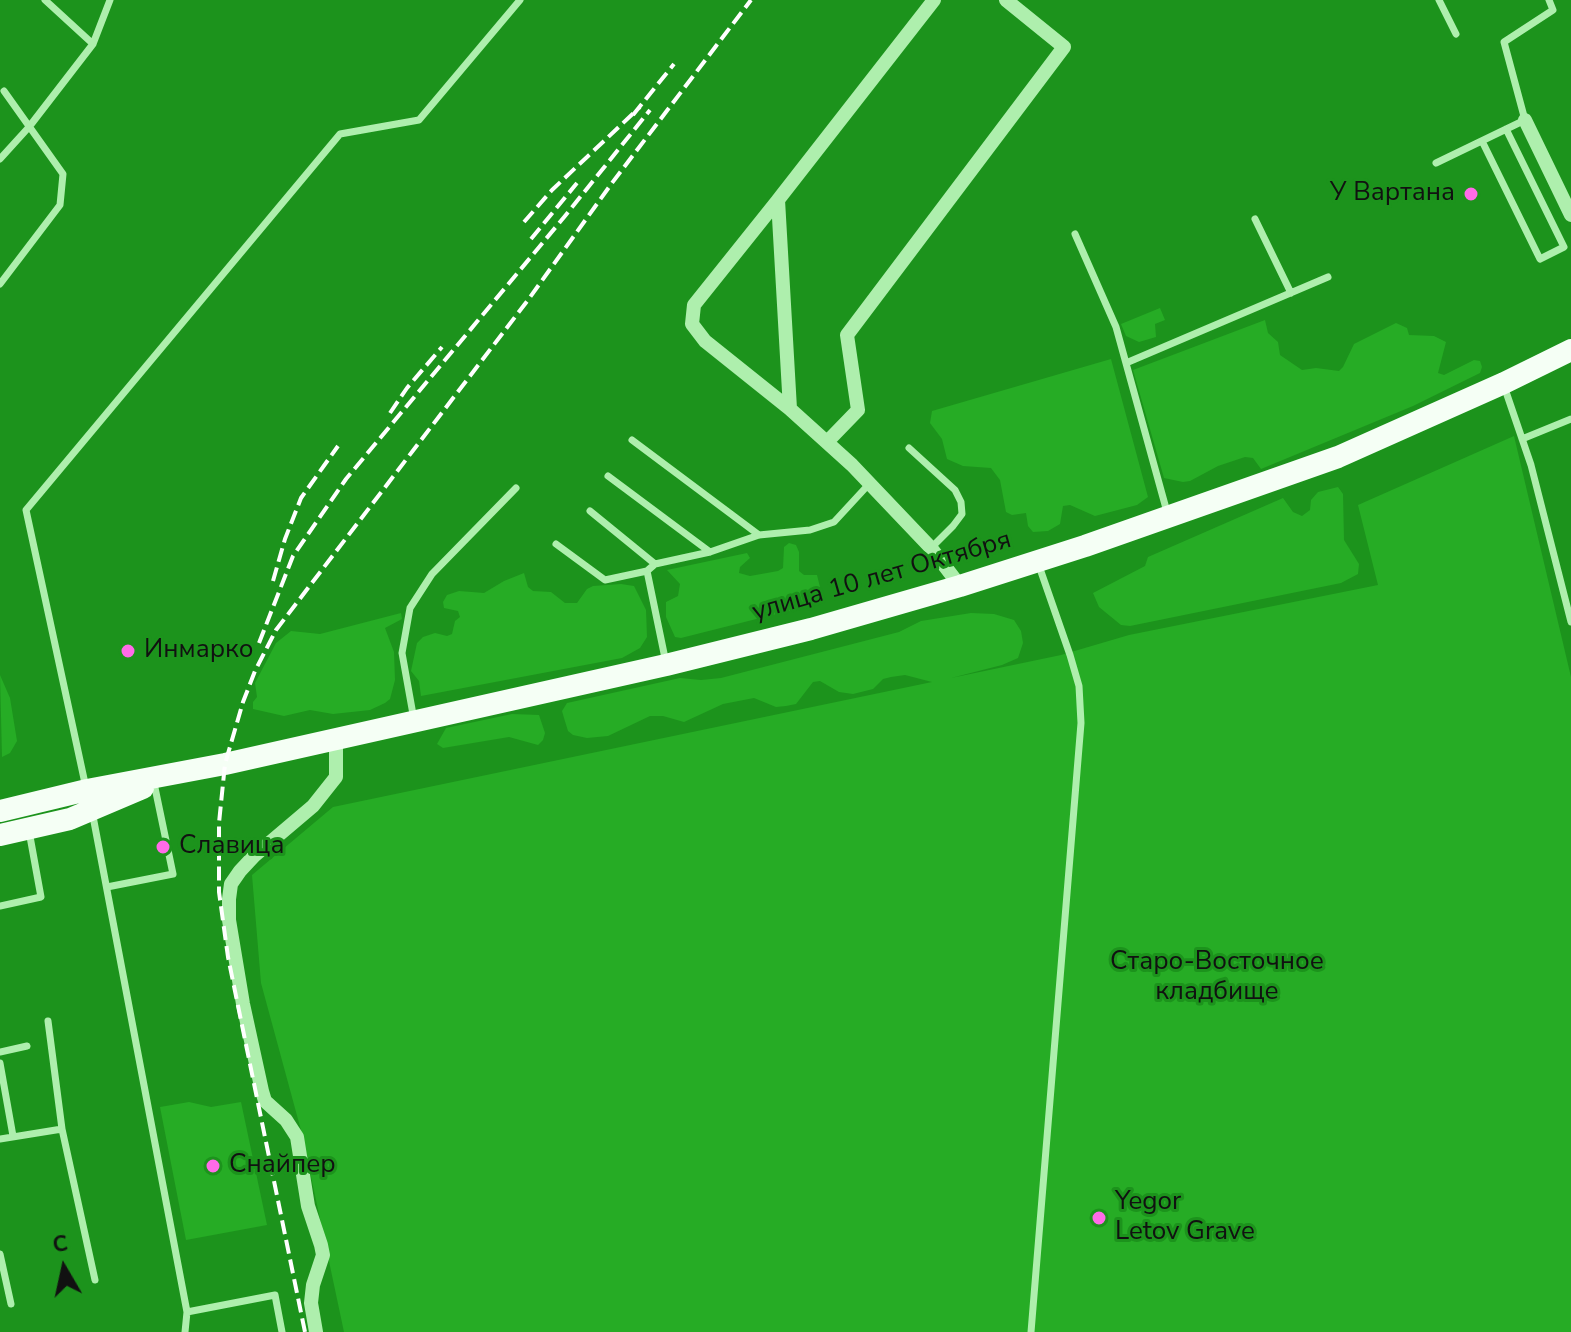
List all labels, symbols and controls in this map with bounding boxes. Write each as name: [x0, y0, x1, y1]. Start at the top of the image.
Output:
place label: У Вартана: [1330, 178, 1455, 210]
marker: У Вартана: [1462, 185, 1480, 203]
street label: улица 10 лет Октября: [749, 525, 1015, 629]
place label: Инмарко: [144, 635, 253, 667]
marker: Инмарко: [119, 642, 137, 660]
place label: Славица: [179, 831, 284, 863]
marker: Славица: [154, 838, 172, 856]
park label: Старо-Восточное кладбище: [1110, 947, 1324, 1008]
place label: Снайпер: [229, 1150, 336, 1182]
marker: Снайпер: [204, 1157, 222, 1175]
place label: Yegor Letov Grave: [1115, 1187, 1255, 1248]
marker: Yegor Letov Grave: [1090, 1209, 1108, 1227]
north arrow: [24, 1228, 104, 1308]
text: С: [51, 1228, 70, 1260]

